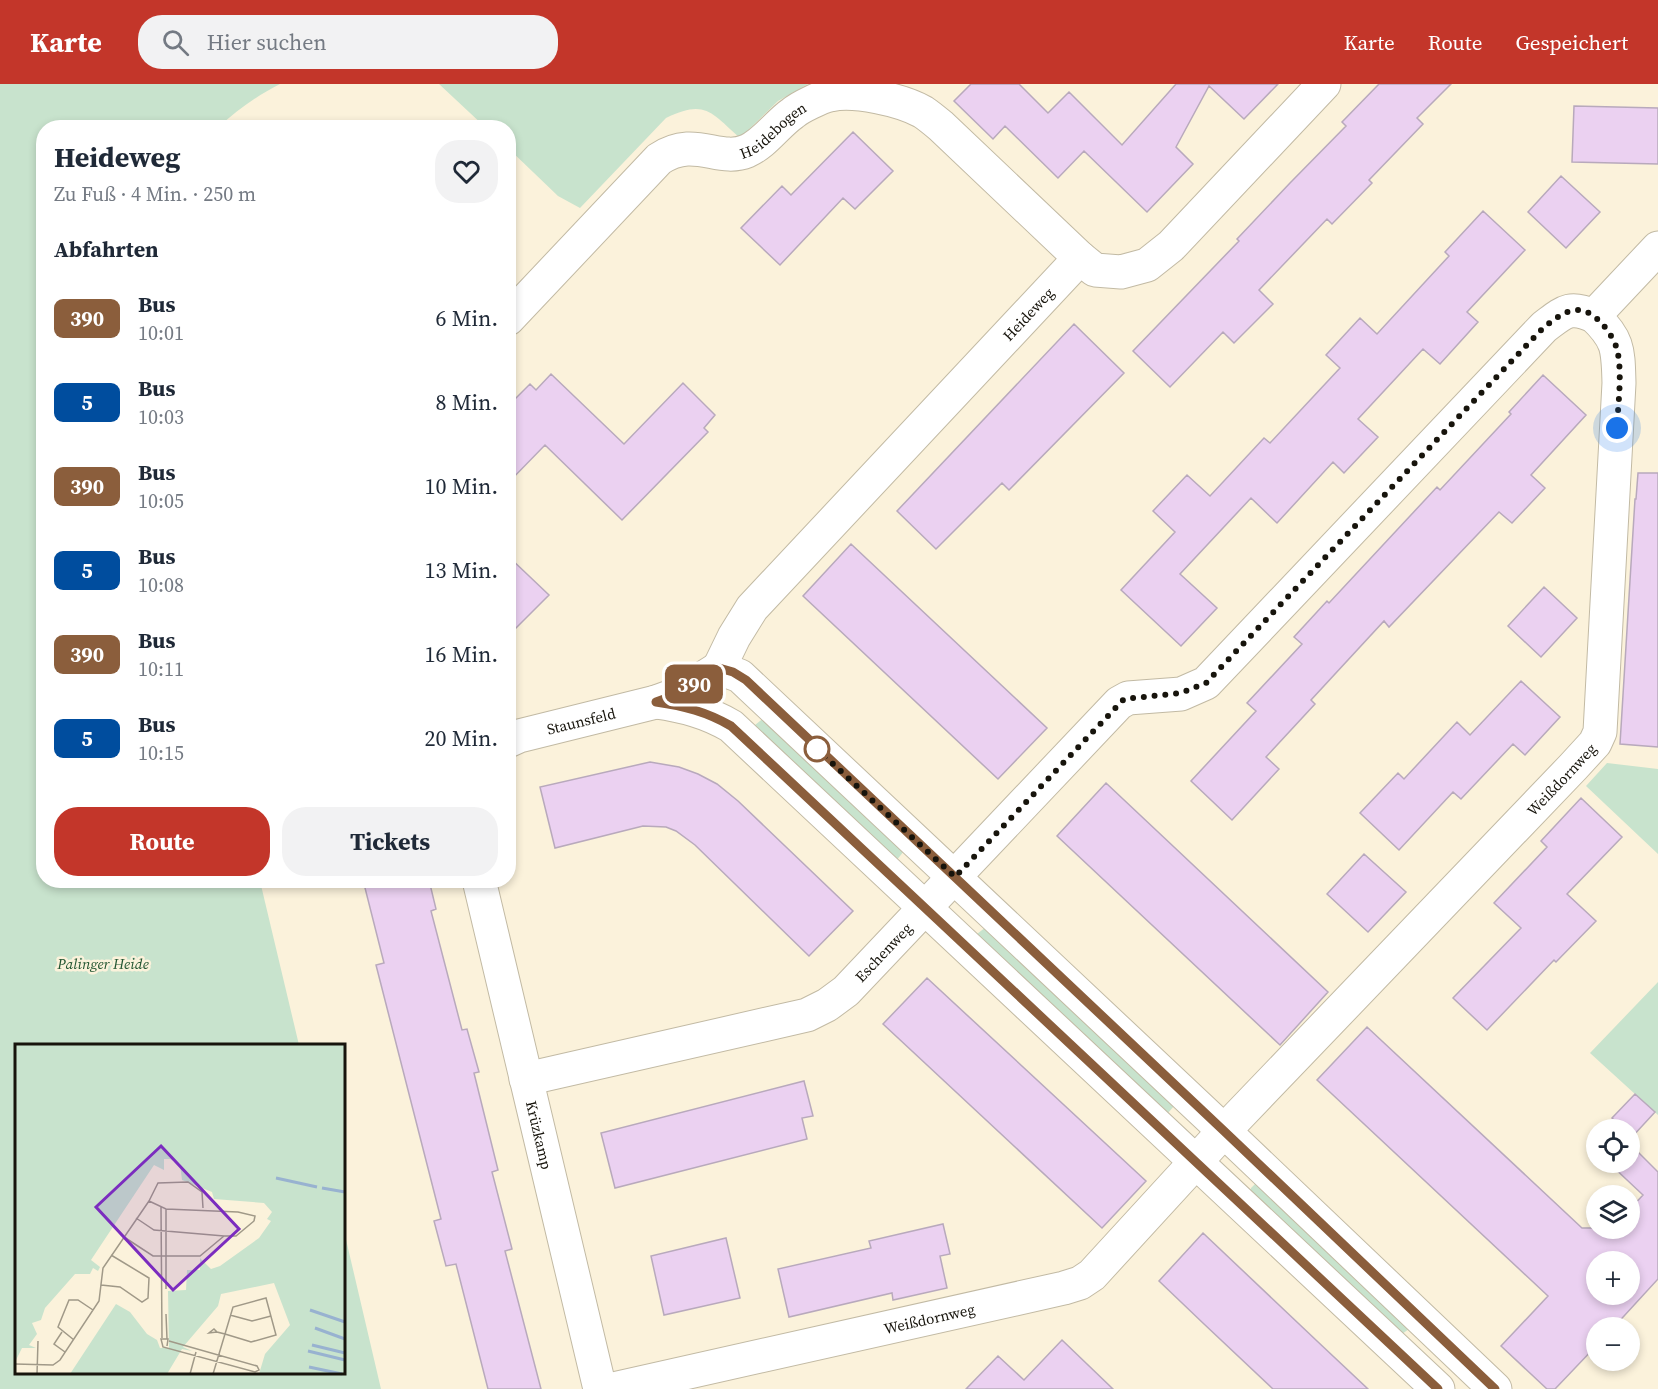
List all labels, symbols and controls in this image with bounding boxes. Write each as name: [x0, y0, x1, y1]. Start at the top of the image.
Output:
search box: [138, 15, 558, 69]
text: Karte: [30, 23, 102, 61]
icon: search: [159, 26, 192, 59]
text: Hier suchen: [207, 27, 327, 57]
text: Karte: [1344, 28, 1395, 57]
text: Route: [1428, 28, 1482, 57]
text: Gespeichert: [1515, 28, 1628, 57]
street label: Heidebogen: [736, 96, 810, 163]
text: Heideweg: [54, 138, 180, 176]
button: heart: [435, 140, 498, 203]
text: Zu Fuß · 4 Min. · 250 m: [54, 180, 256, 208]
text: Abfahrten: [54, 234, 159, 264]
street label: Heideweg: [998, 282, 1058, 345]
text: Bus: [138, 289, 175, 319]
text: 6 Min.: [436, 303, 498, 333]
text: 390: [70, 304, 104, 333]
text: 10:01: [138, 319, 184, 347]
text: Bus: [138, 373, 175, 403]
text: 8 Min.: [436, 387, 498, 417]
text: 5: [81, 388, 93, 417]
text: 10:03: [138, 403, 184, 431]
your location: [1602, 413, 1632, 443]
text: Bus: [138, 457, 175, 487]
text: 10 Min.: [425, 471, 498, 501]
text: 390: [70, 472, 104, 501]
text: 10:05: [138, 487, 184, 515]
text: Bus: [138, 541, 175, 571]
text: 13 Min.: [425, 555, 498, 585]
text: 5: [81, 556, 93, 585]
text: 10:08: [138, 571, 184, 599]
text: Bus: [138, 625, 175, 655]
text: 16 Min.: [425, 639, 498, 669]
text: 390: [70, 640, 104, 669]
text: 10:11: [138, 655, 184, 683]
line badge: 390: [660, 664, 728, 704]
text: 390: [677, 670, 711, 699]
street label: Staunsfeld: [545, 702, 618, 739]
text: Bus: [138, 709, 175, 739]
text: 20 Min.: [425, 723, 498, 753]
text: 5: [81, 724, 93, 753]
unlabelled marker: [804, 736, 830, 762]
street label: Weißdornweg: [1522, 738, 1601, 820]
text: 10:15: [138, 739, 184, 767]
button: Route: [54, 807, 270, 876]
button: Tickets: [282, 807, 498, 876]
street label: Eschenweg: [850, 917, 916, 986]
park label: Palinger Heide: [56, 953, 149, 974]
inset map: [15, 1044, 345, 1374]
street label: Krüzkamp: [521, 1099, 558, 1172]
map controls: [1586, 1119, 1640, 1371]
button: locate: [1586, 1119, 1640, 1173]
button: layers: [1586, 1185, 1640, 1239]
button: +: [1586, 1251, 1640, 1305]
street label: Weißdornweg: [882, 1298, 977, 1339]
button: −: [1586, 1317, 1640, 1371]

